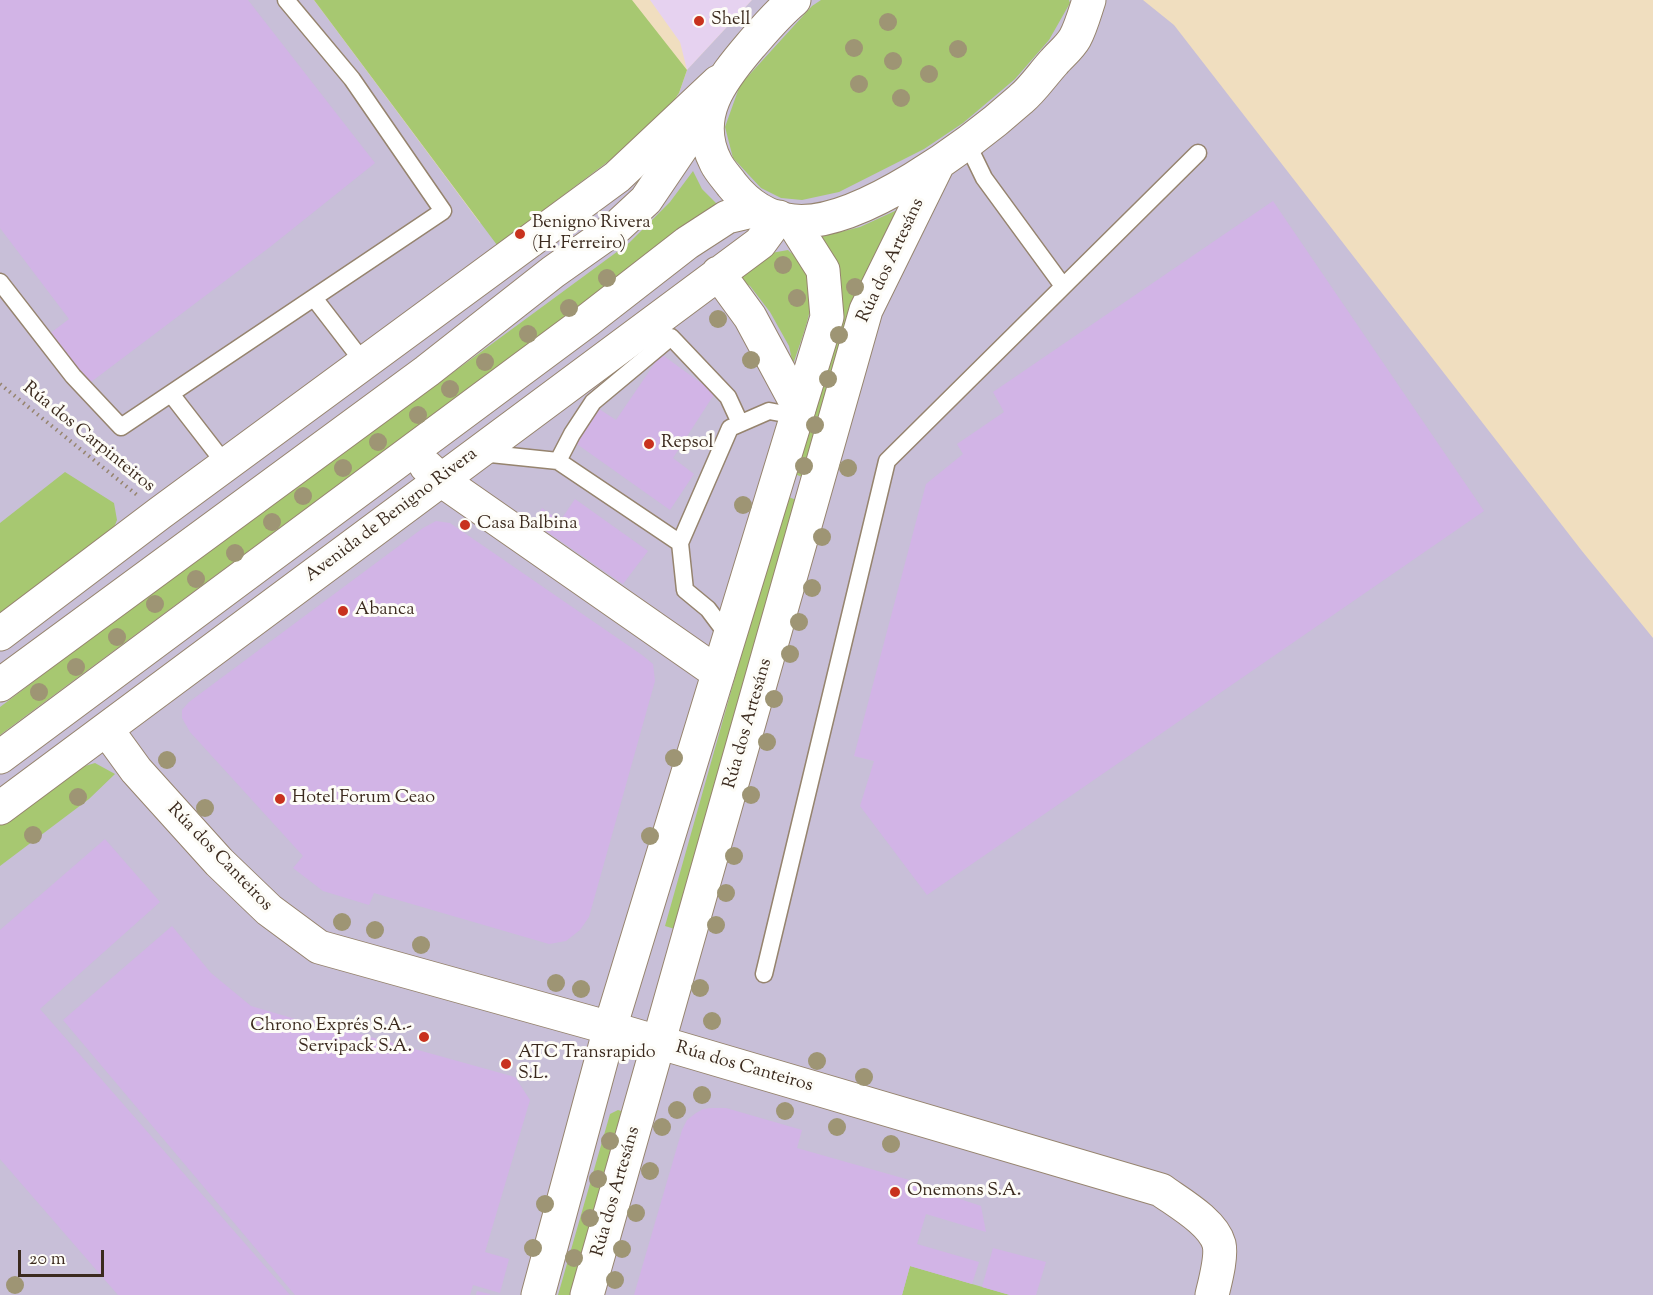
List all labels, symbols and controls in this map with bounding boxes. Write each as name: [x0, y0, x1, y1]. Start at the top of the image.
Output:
place label: Shell: [711, 10, 750, 32]
marker: Shell: [692, 14, 706, 28]
street label: Rúa dos Artesáns: [854, 196, 930, 326]
place label: Benigno Rivera (H. Ferreiro): [532, 213, 651, 256]
marker: Benigno Rivera (H. Ferreiro): [513, 227, 527, 241]
street label: Rúa dos Carpinteiros: [18, 378, 158, 498]
place label: Repsol: [661, 433, 713, 455]
marker: Repsol: [642, 437, 656, 451]
street label: Avenida de Benigno Rivera: [302, 444, 482, 588]
place label: Casa Balbina: [477, 514, 577, 536]
marker: Casa Balbina: [458, 518, 472, 532]
place label: Abanca: [355, 600, 414, 622]
marker: Abanca: [336, 604, 350, 618]
street label: Rúa dos Artesáns: [720, 656, 778, 792]
place label: Hotel Forum Ceao: [292, 788, 435, 810]
marker: Hotel Forum Ceao: [273, 792, 287, 806]
street label: Rúa dos Canteiros: [162, 799, 276, 917]
place label: Chrono Exprés S.A.- Servipack S.A.: [250, 1016, 412, 1058]
marker: Chrono Exprés S.A.- Servipack S.A.: [417, 1030, 431, 1044]
street label: Rúa dos Canteiros: [673, 1038, 815, 1098]
place label: ATC Transrapido S.L.: [518, 1043, 656, 1086]
marker: ATC Transrapido S.L.: [499, 1057, 513, 1071]
street label: Rúa dos Artesáns: [588, 1124, 646, 1260]
place label: Onemons S.A.: [907, 1181, 1021, 1203]
marker: Onemons S.A.: [888, 1185, 902, 1199]
scale bar: [21, 1238, 106, 1276]
text: 20 m: [29, 1247, 66, 1273]

